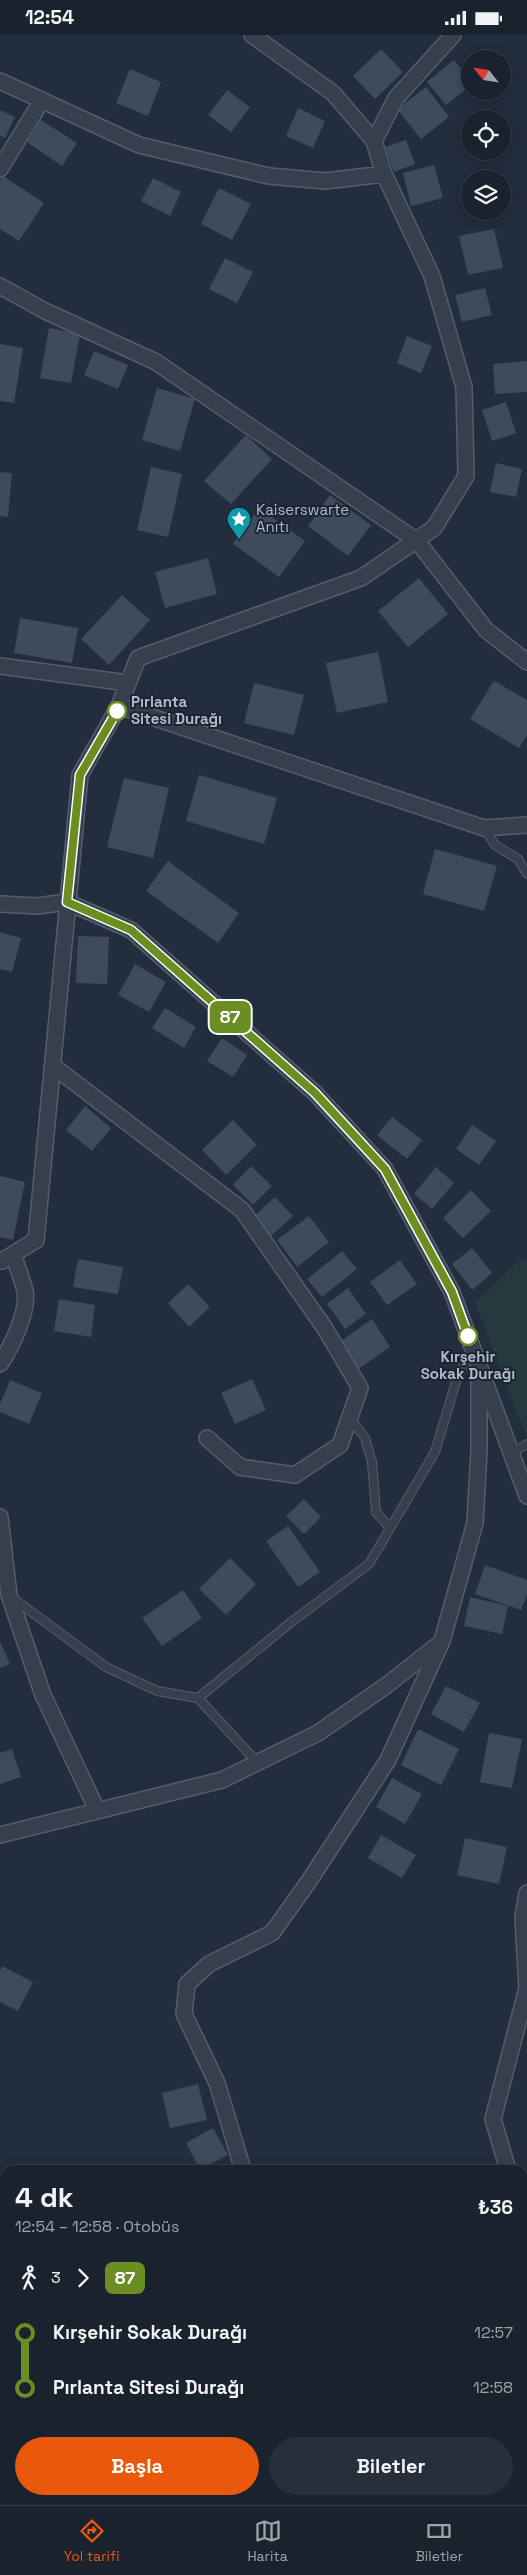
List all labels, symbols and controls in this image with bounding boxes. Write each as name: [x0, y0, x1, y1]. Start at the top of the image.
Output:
text: 12:54: [25, 5, 74, 30]
north arrow: [461, 50, 511, 100]
map controls: [461, 50, 511, 220]
button: locate: [461, 110, 511, 160]
button: layers: [461, 170, 511, 220]
place label: Kaiserswarte Anıtı: [256, 500, 349, 536]
place icon: Kaiserswarte Anıtı: [226, 506, 252, 540]
place label: Pırlanta Sitesi Durağı: [131, 692, 222, 728]
marker: Pırlanta Sitesi Durağı: [107, 701, 127, 721]
line badge: 87: [208, 1001, 252, 1033]
text: 87: [220, 1005, 240, 1028]
marker: Kırşehir Sokak Durağı: [458, 1326, 478, 1346]
place label: Kırşehir Sokak Durağı: [421, 1347, 515, 1383]
text: 4 dk: [15, 2179, 74, 2215]
text: ₺36: [478, 2195, 513, 2220]
text: 12:54 – 12:58 · Otobüs: [15, 2216, 179, 2237]
icon: walk: [15, 2264, 43, 2292]
icon: forward: [69, 2264, 97, 2292]
text: 87: [115, 2266, 135, 2289]
text: 3: [51, 2267, 61, 2288]
text: Kırşehir Sokak Durağı: [53, 2320, 247, 2345]
text: 12:57: [474, 2322, 513, 2343]
text: Pırlanta Sitesi Durağı: [53, 2375, 244, 2400]
text: 12:58: [473, 2377, 513, 2398]
button: Başla: [15, 2437, 259, 2495]
button: Biletler: [269, 2437, 513, 2495]
tab: Yol tarifi: [64, 2517, 120, 2565]
tab: Harita: [247, 2517, 288, 2565]
tab: Biletler: [416, 2517, 463, 2565]

